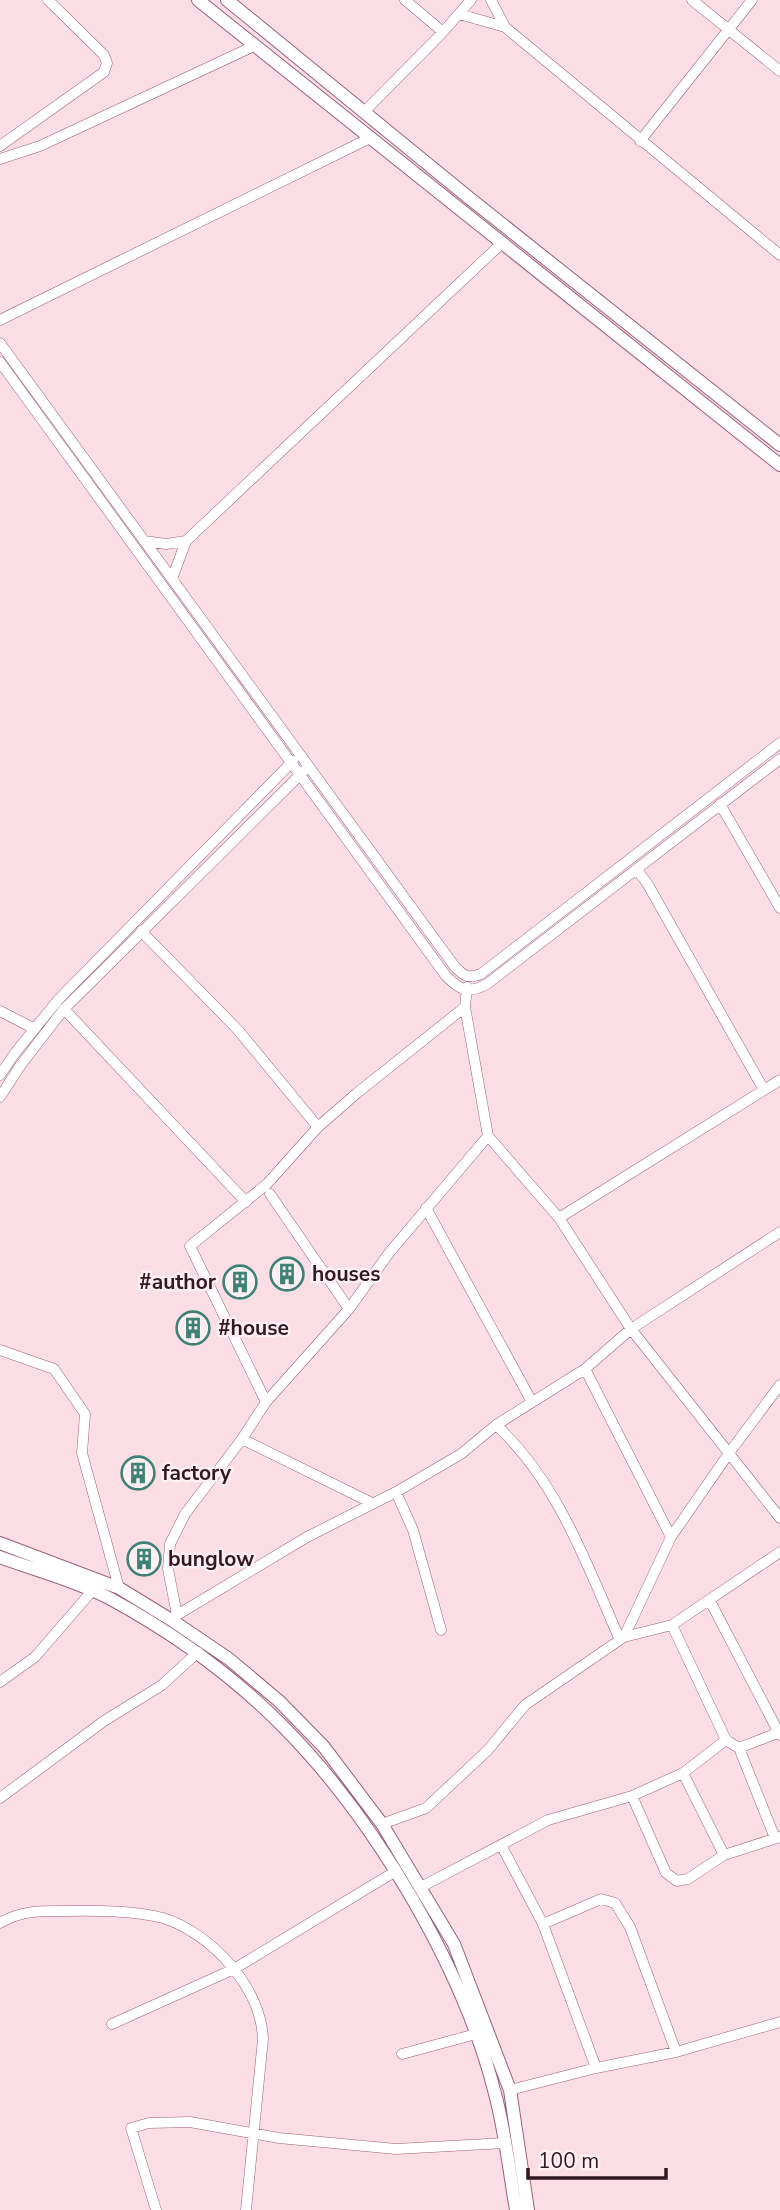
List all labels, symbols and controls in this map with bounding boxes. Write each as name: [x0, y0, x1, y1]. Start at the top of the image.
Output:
building icon: houses: [268, 1255, 306, 1293]
place label: houses: [312, 1260, 380, 1288]
building icon: #author: [221, 1263, 259, 1301]
place label: #author: [139, 1268, 217, 1296]
building icon: #house: [174, 1309, 212, 1347]
place label: #house: [218, 1314, 289, 1342]
building icon: factory: [119, 1454, 157, 1492]
place label: factory: [162, 1459, 232, 1487]
building icon: bunglow: [125, 1540, 163, 1578]
place label: bunglow: [168, 1545, 254, 1573]
scale bar: [528, 2136, 666, 2180]
text: 100 m: [538, 2147, 599, 2175]

